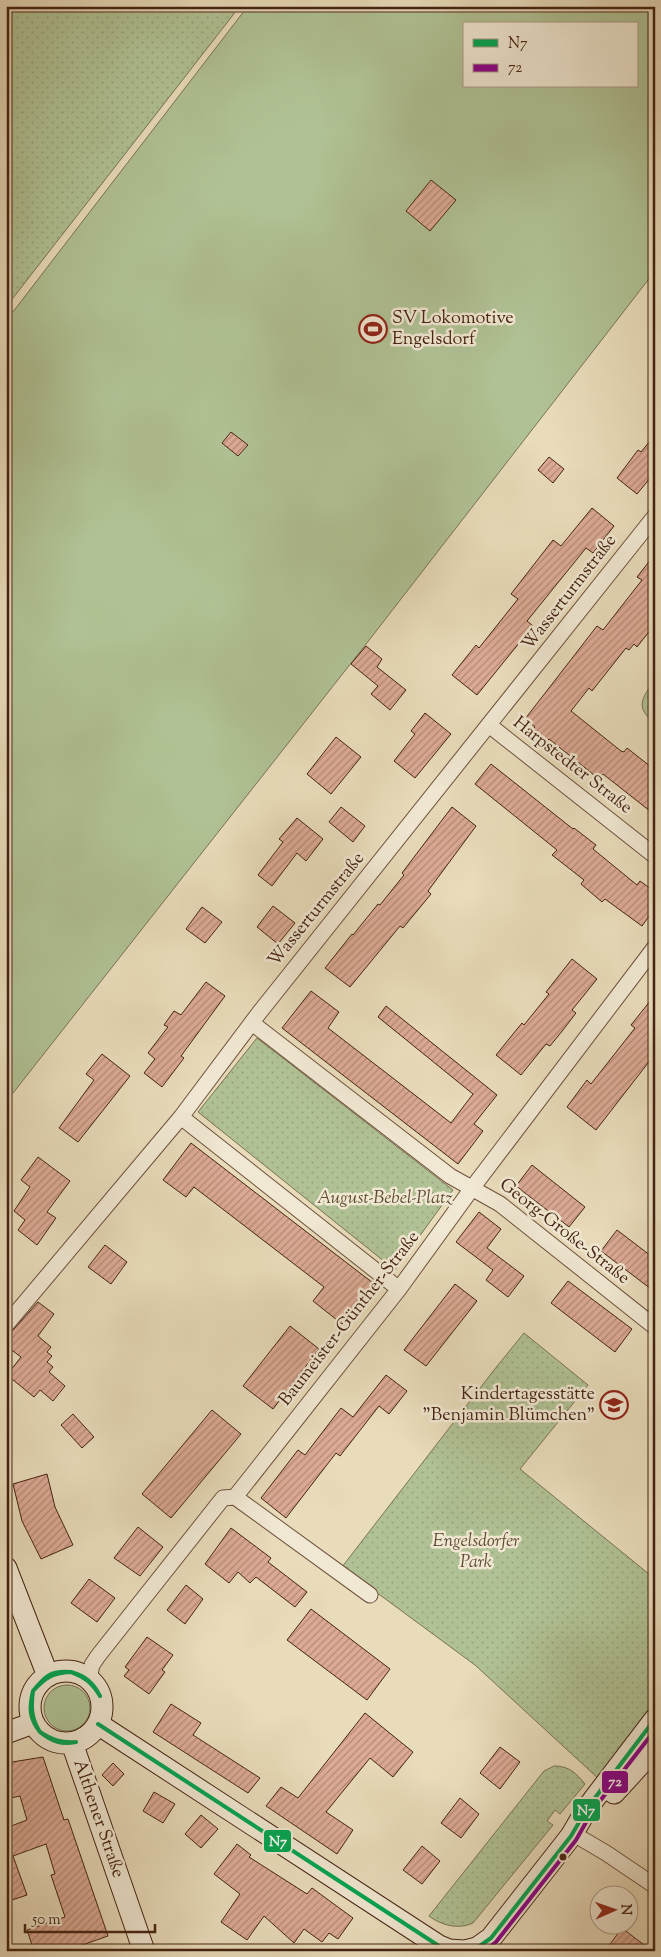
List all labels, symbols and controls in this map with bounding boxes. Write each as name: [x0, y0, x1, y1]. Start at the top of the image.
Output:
legend: [463, 22, 638, 88]
text: N7: [508, 34, 528, 55]
text: 72: [508, 58, 522, 79]
place label: SV Lokomotive Engelsdorf: [392, 306, 514, 353]
sports icon: SV Lokomotive Engelsdorf: [358, 314, 388, 344]
street label: Wasserturmstraße: [516, 530, 624, 656]
street label: Harpstedter Straße: [507, 711, 637, 821]
street label: Wasserturmstraße: [263, 847, 371, 973]
street label: Georg-Große-Straße: [493, 1173, 635, 1291]
park label: August-Bebel-Platz: [317, 1186, 454, 1212]
street label: Baumeister-Günther-Straße: [273, 1226, 427, 1412]
place label: Kindertagesstätte "Benjamin Blümchen": [423, 1382, 595, 1429]
school or university icon: Kindertagesstätte "Benjamin Blümchen": [599, 1390, 629, 1420]
park label: Engelsdorfer Park: [433, 1529, 520, 1576]
street label: Althener Straße: [66, 1756, 130, 1882]
line badge: 72: [601, 1770, 629, 1794]
text: 72: [608, 1773, 622, 1793]
line badge: N7: [572, 1798, 601, 1822]
text: N7: [577, 1802, 596, 1822]
line badge: N7: [263, 1829, 292, 1853]
text: N7: [269, 1833, 288, 1853]
unlabelled marker: [558, 1852, 568, 1862]
north arrow: [588, 1884, 638, 1934]
scale bar: [25, 1902, 155, 1934]
text: N: [615, 1904, 635, 1916]
text: 50 m: [31, 1910, 61, 1931]

